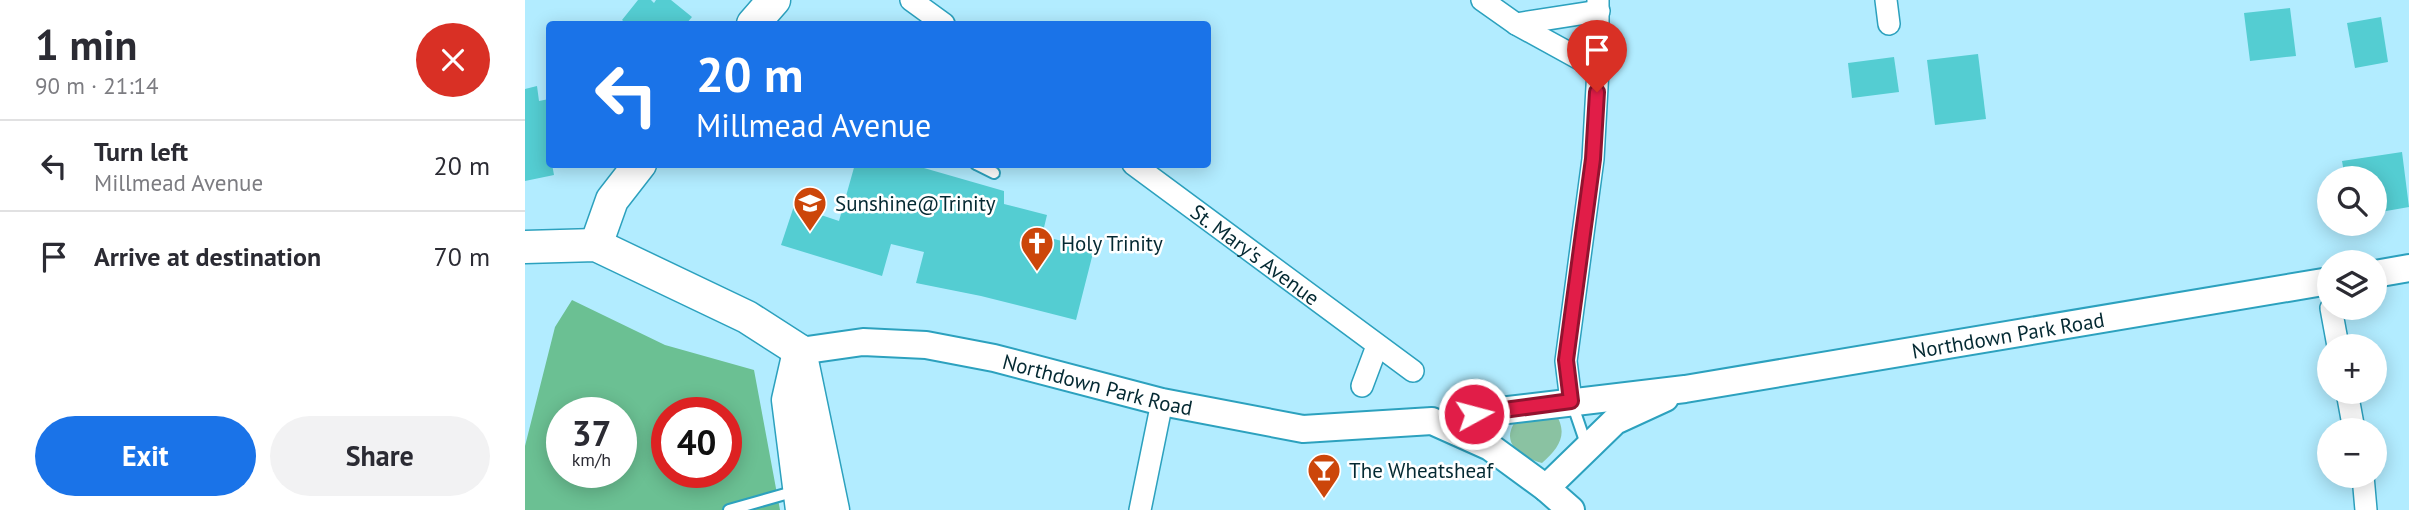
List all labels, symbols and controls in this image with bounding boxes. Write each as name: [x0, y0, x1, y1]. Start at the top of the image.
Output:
text: 1 min: [35, 17, 137, 72]
pin: [1567, 20, 1627, 92]
button: close: [416, 23, 490, 97]
icon: arrive: [1578, 31, 1616, 69]
text: 20 m: [696, 42, 803, 106]
icon: left: [581, 49, 672, 140]
text: 90 m · 21:14: [35, 71, 159, 100]
text: Millmead Avenue: [696, 104, 931, 146]
text: Turn left: [94, 135, 188, 168]
icon: left: [35, 147, 73, 185]
text: 20 m: [434, 149, 490, 182]
map controls: [2317, 166, 2387, 488]
button: search: [2317, 166, 2387, 236]
text: Millmead Avenue: [94, 168, 263, 197]
school or university icon: Sunshine@Trinity: [791, 184, 829, 233]
place label: Sunshine@Trinity: [835, 190, 996, 217]
street label: St. Mary's Avenue: [1185, 198, 1325, 311]
church icon: Holy Trinity: [1018, 224, 1056, 273]
place label: Holy Trinity: [1061, 230, 1163, 257]
icon: arrive: [35, 238, 73, 276]
text: Arrive at destination: [94, 240, 321, 273]
text: 70 m: [434, 240, 490, 273]
button: layers: [2317, 250, 2387, 320]
street label: Northdown Park Road: [1910, 305, 2106, 364]
button: +: [2317, 334, 2387, 404]
street label: Northdown Park Road: [1000, 347, 1195, 421]
position arrow: [1437, 377, 1511, 451]
speed limit sign: 40: [651, 397, 742, 488]
text: 37: [572, 410, 611, 456]
button: Exit: [35, 416, 256, 496]
button: Share: [270, 416, 490, 496]
button: −: [2317, 418, 2387, 488]
text: km/h: [572, 448, 611, 471]
bar icon: The Wheatsheaf: [1305, 451, 1343, 500]
place label: The Wheatsheaf: [1349, 457, 1495, 484]

